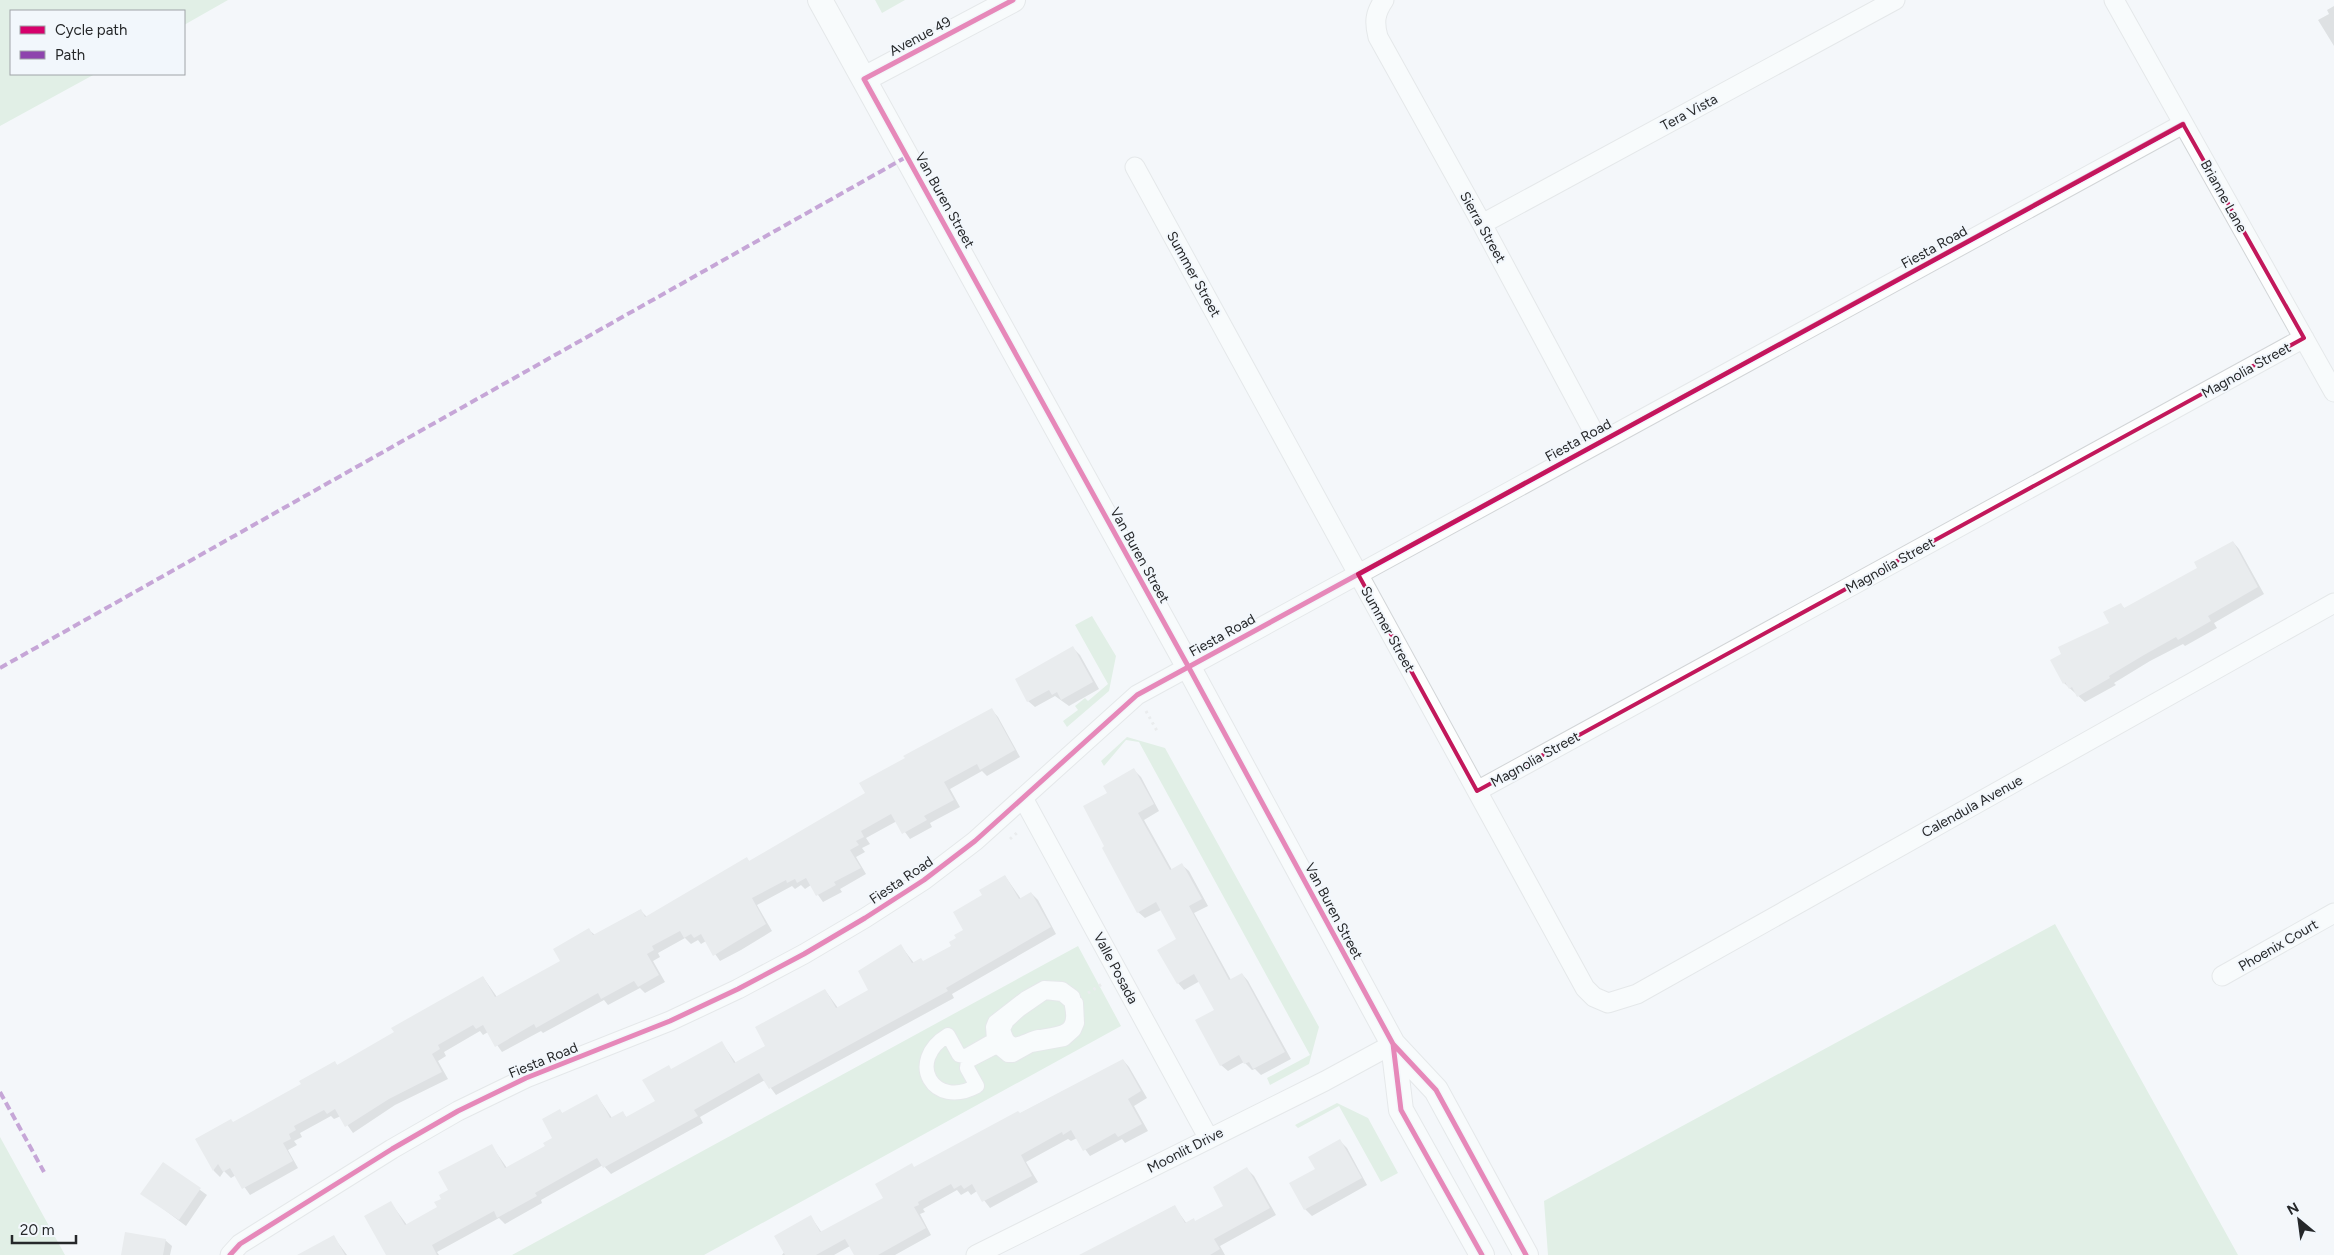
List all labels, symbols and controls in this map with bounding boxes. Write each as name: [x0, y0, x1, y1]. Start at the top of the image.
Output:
legend: [10, 10, 185, 75]
street label: Avenue 49: [886, 13, 954, 60]
text: Cycle path: [55, 21, 127, 39]
text: Path: [55, 46, 85, 64]
street label: Tera Vista: [1658, 90, 1720, 134]
street label: Van Buren Street: [911, 149, 978, 251]
street label: Brianne Lane: [2197, 157, 2251, 236]
street label: Sierra Street: [1456, 189, 1509, 266]
street label: Fiesta Road: [1898, 222, 1970, 273]
street label: Summer Street: [1163, 228, 1224, 320]
street label: Magnolia Street: [2199, 339, 2294, 402]
street label: Fiesta Road: [1542, 415, 1614, 466]
street label: Van Buren Street: [1106, 504, 1173, 606]
street label: Magnolia Street: [1843, 534, 1938, 597]
street label: Summer Street: [1357, 583, 1418, 675]
street label: Fiesta Road: [1186, 610, 1258, 661]
street label: Magnolia Street: [1488, 728, 1583, 791]
street label: Calendula Avenue: [1919, 771, 2026, 841]
street label: Fiesta Road: [866, 853, 936, 908]
street label: Van Buren Street: [1301, 860, 1366, 962]
street label: Phoenix Court: [2236, 916, 2321, 975]
street label: Valle Posada: [1090, 930, 1142, 1007]
street label: Fiesta Road: [506, 1039, 580, 1082]
street label: Moonlit Drive: [1144, 1124, 1227, 1177]
north arrow: [2274, 1195, 2324, 1245]
text: N: [2284, 1199, 2302, 1219]
scale bar: [12, 1212, 76, 1244]
text: 20 m: [20, 1221, 54, 1239]

